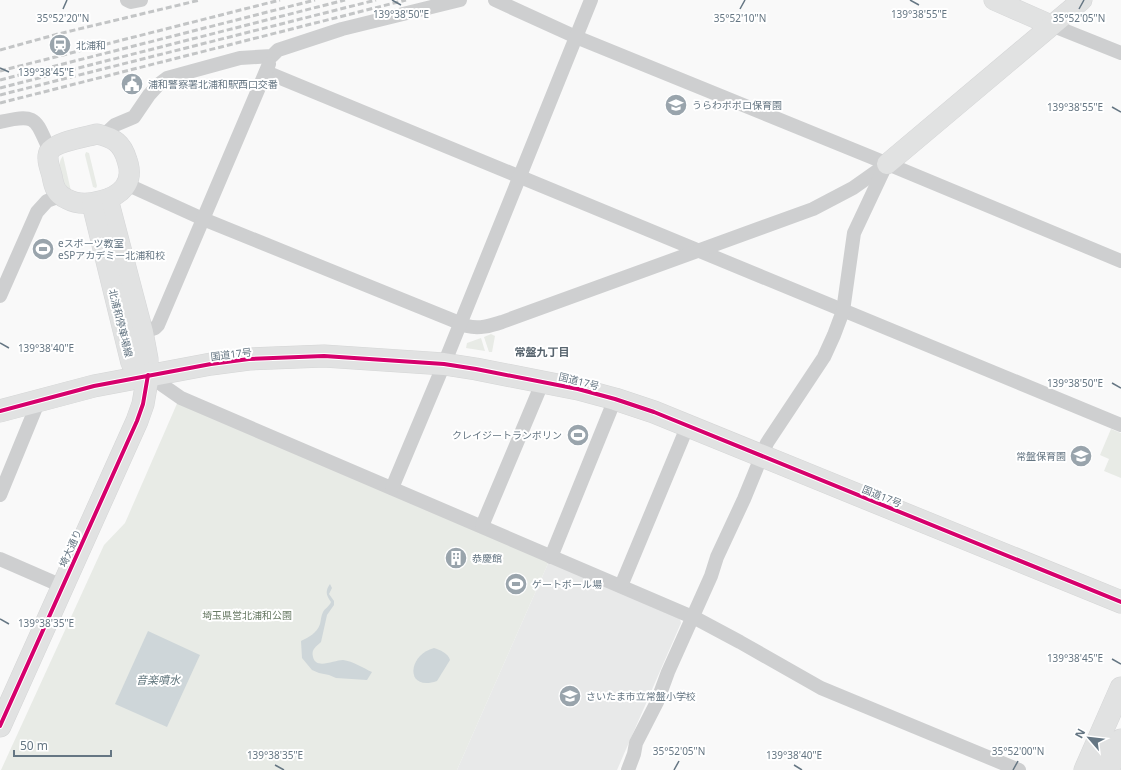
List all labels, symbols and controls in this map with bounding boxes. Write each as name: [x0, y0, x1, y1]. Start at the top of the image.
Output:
text: 139°38'50"E: [373, 7, 429, 21]
text: 139°38'55"E: [891, 7, 947, 21]
text: 35°52'20"N: [37, 11, 89, 25]
text: 35°52'10"N: [714, 11, 766, 25]
text: 35°52'05"N: [1053, 11, 1105, 25]
station icon: 北浦和: [47, 32, 73, 58]
place label: 北浦和: [76, 38, 106, 52]
text: 139°38'45"E: [18, 65, 74, 79]
public building icon: 浦和警察署北浦和駅西口交番: [119, 71, 145, 97]
place label: 浦和警察署北浦和駅西口交番: [148, 77, 278, 91]
school or university icon: うらわポポロ保育園: [663, 92, 689, 118]
place label: うらわポポロ保育園: [692, 98, 782, 112]
text: 139°38'55"E: [1047, 100, 1103, 114]
sports icon: eスポーツ教室 eSPアカデミー北浦和校: [30, 236, 56, 262]
place label: eスポーツ教室 eSPアカデミー北浦和校: [58, 236, 165, 262]
street label: 北浦和停車場線: [106, 287, 136, 359]
text: 139°38'40"E: [18, 341, 74, 355]
district label: 常盤九丁目: [515, 344, 570, 359]
street label: 国道17号: [210, 345, 252, 363]
street label: 国道17号: [557, 369, 601, 393]
text: 139°38'50"E: [1047, 376, 1103, 390]
sports icon: クレイジートランポリン: [565, 422, 591, 448]
place label: クレイジートランポリン: [452, 428, 562, 442]
school or university icon: 常盤保育園: [1068, 443, 1094, 469]
place label: 常盤保育園: [1016, 449, 1066, 463]
street label: 国道17号: [860, 482, 904, 510]
street label: 埼大通り: [55, 527, 85, 569]
building icon: 恭慶館: [443, 545, 469, 571]
place label: 恭慶館: [472, 551, 502, 565]
sports icon: ゲートボール場: [503, 571, 529, 597]
place label: ゲートボール場: [532, 577, 602, 591]
park label: 埼玉県営北浦和公園: [202, 608, 292, 622]
text: 139°38'35"E: [18, 616, 74, 630]
text: 139°38'45"E: [1047, 651, 1103, 665]
water label: 音楽噴水: [136, 672, 181, 687]
school or university icon: さいたま市立常盤小学校: [557, 683, 583, 709]
place label: さいたま市立常盤小学校: [586, 689, 696, 703]
north arrow: [1069, 718, 1109, 758]
text: N: [1071, 726, 1088, 741]
scale bar: [14, 732, 111, 758]
text: 50 m: [20, 737, 48, 754]
text: 35°52'05"N: [653, 744, 705, 758]
text: 35°52'00"N: [992, 744, 1044, 758]
text: 139°38'35"E: [247, 748, 303, 762]
text: 139°38'40"E: [766, 748, 822, 762]

